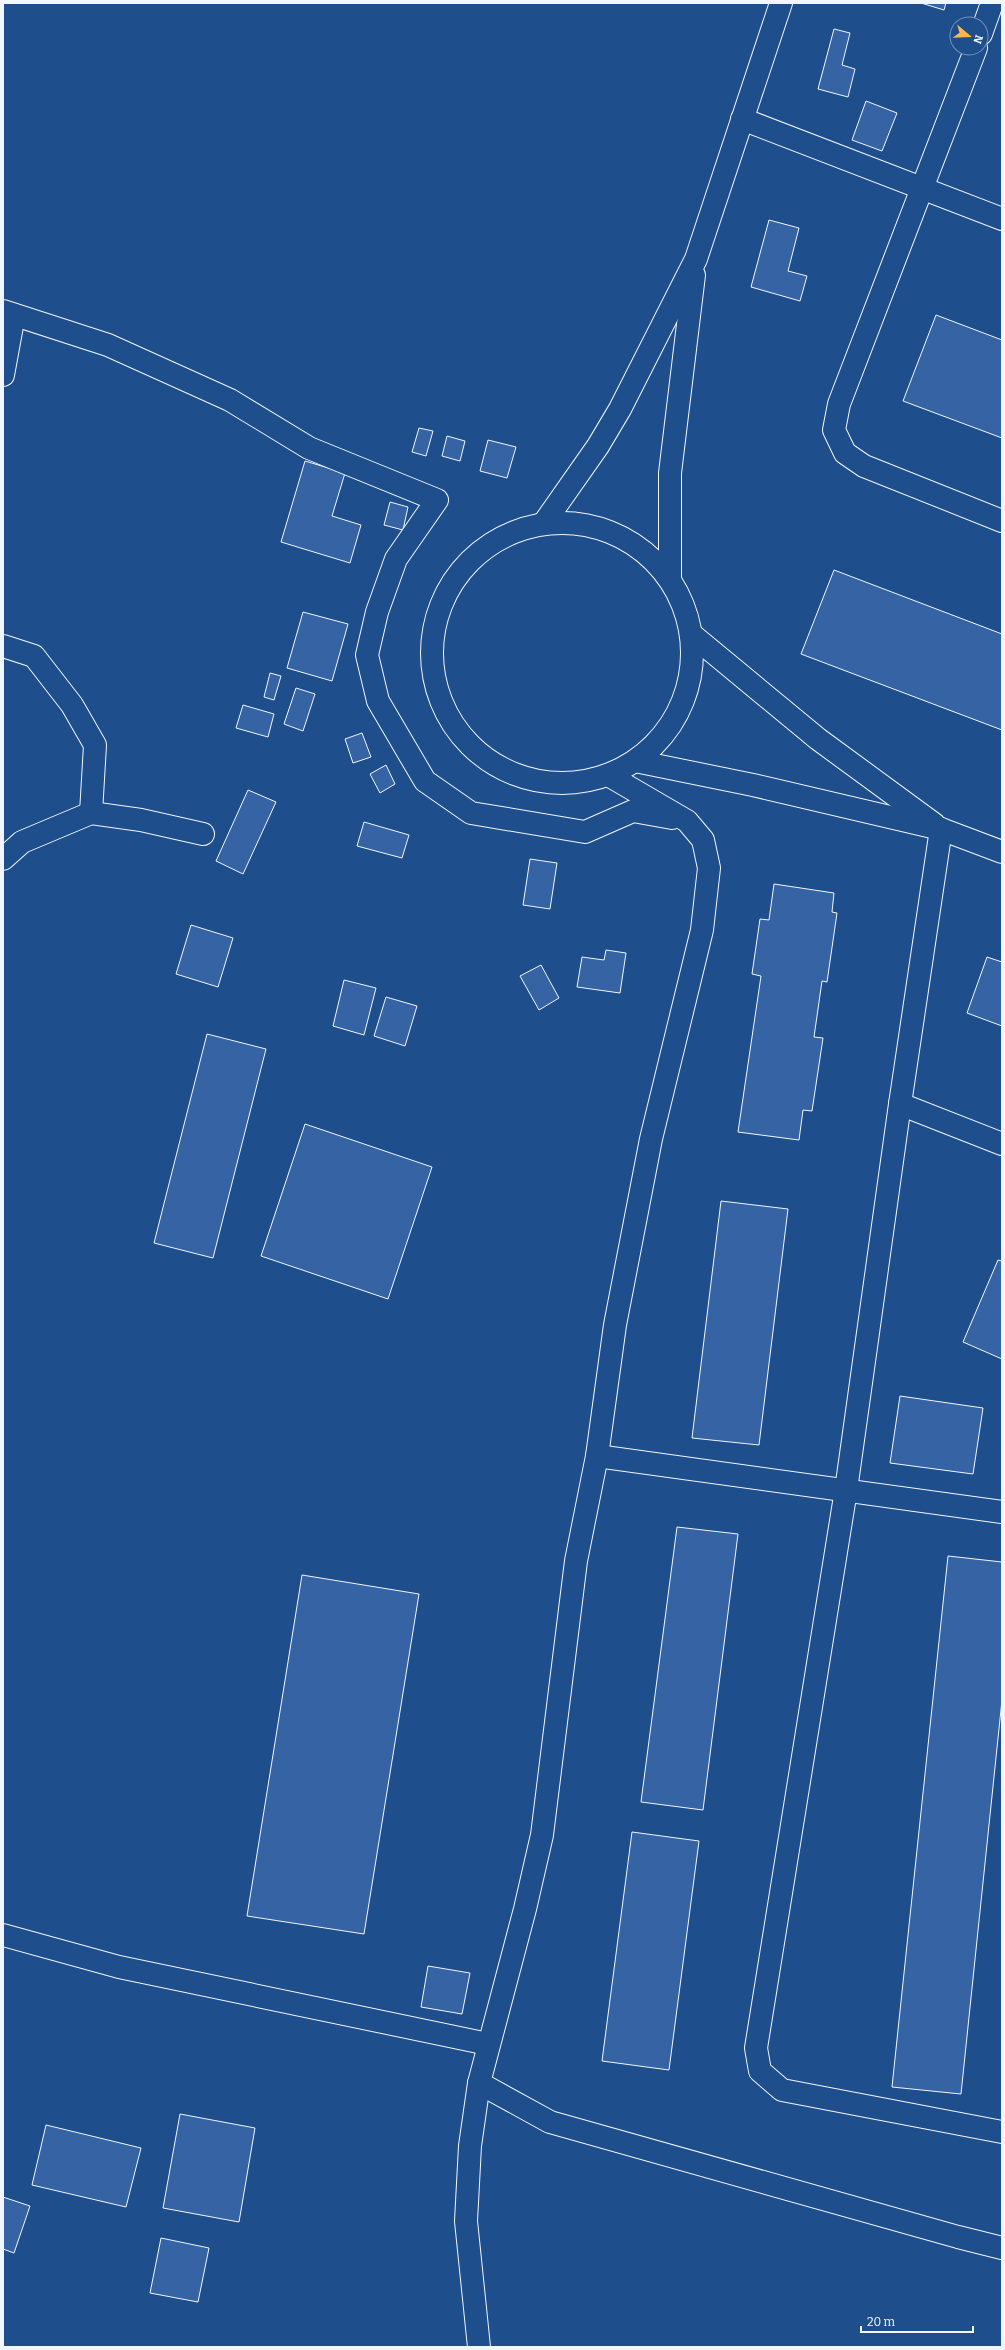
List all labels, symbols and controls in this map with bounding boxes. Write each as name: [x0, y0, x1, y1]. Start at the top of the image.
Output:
north arrow: [949, 16, 989, 56]
text: N: [970, 33, 986, 46]
scale bar: [861, 2308, 973, 2334]
text: 20 m: [867, 2315, 896, 2329]

